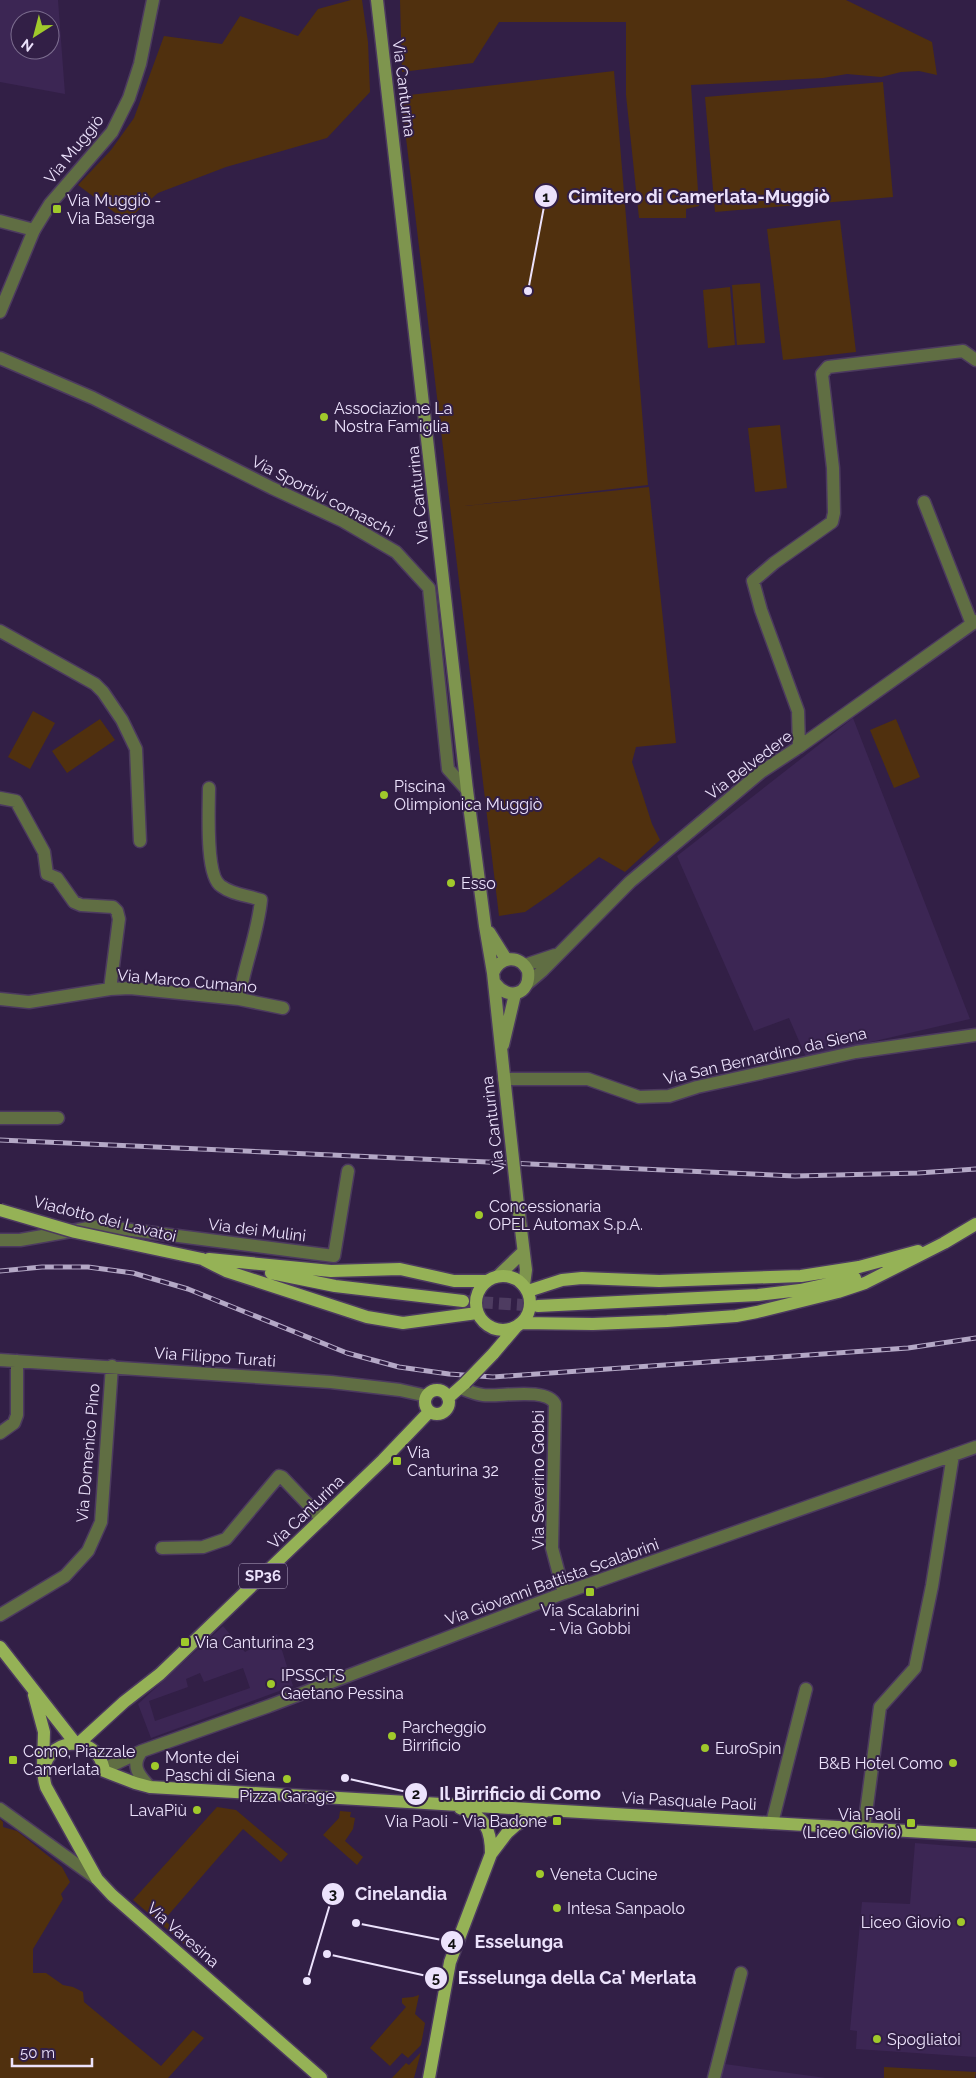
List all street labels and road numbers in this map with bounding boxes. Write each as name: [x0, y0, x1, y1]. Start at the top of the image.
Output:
street label: Via Canturina: [389, 38, 419, 138]
street label: Via Muggiò: [40, 111, 108, 187]
street label: Via Canturina: [403, 445, 433, 545]
street label: Via Sportivi comaschi: [248, 452, 398, 540]
street label: Via Belvedere: [702, 726, 796, 804]
street label: Via Marco Cumano: [116, 965, 258, 997]
street label: Via San Bernardino da Siena: [662, 1023, 868, 1089]
street label: Via Canturina: [478, 1075, 508, 1175]
street label: Viadotto dei Lavatoi: [32, 1192, 178, 1246]
street label: Via dei Mulini: [207, 1215, 307, 1245]
street label: Via Filippo Turati: [154, 1343, 276, 1371]
street label: Via Domenico Pino: [72, 1383, 104, 1523]
street label: Via Severino Gobbi: [529, 1410, 548, 1550]
street label: Via Canturina: [264, 1471, 348, 1553]
street label: Via Giovanni Battista Scalabrini: [443, 1534, 661, 1630]
road number: SP36: [239, 1564, 287, 1588]
street label: Via Pasquale Paoli: [621, 1788, 757, 1814]
street label: Via Varesina: [143, 1899, 223, 1971]

